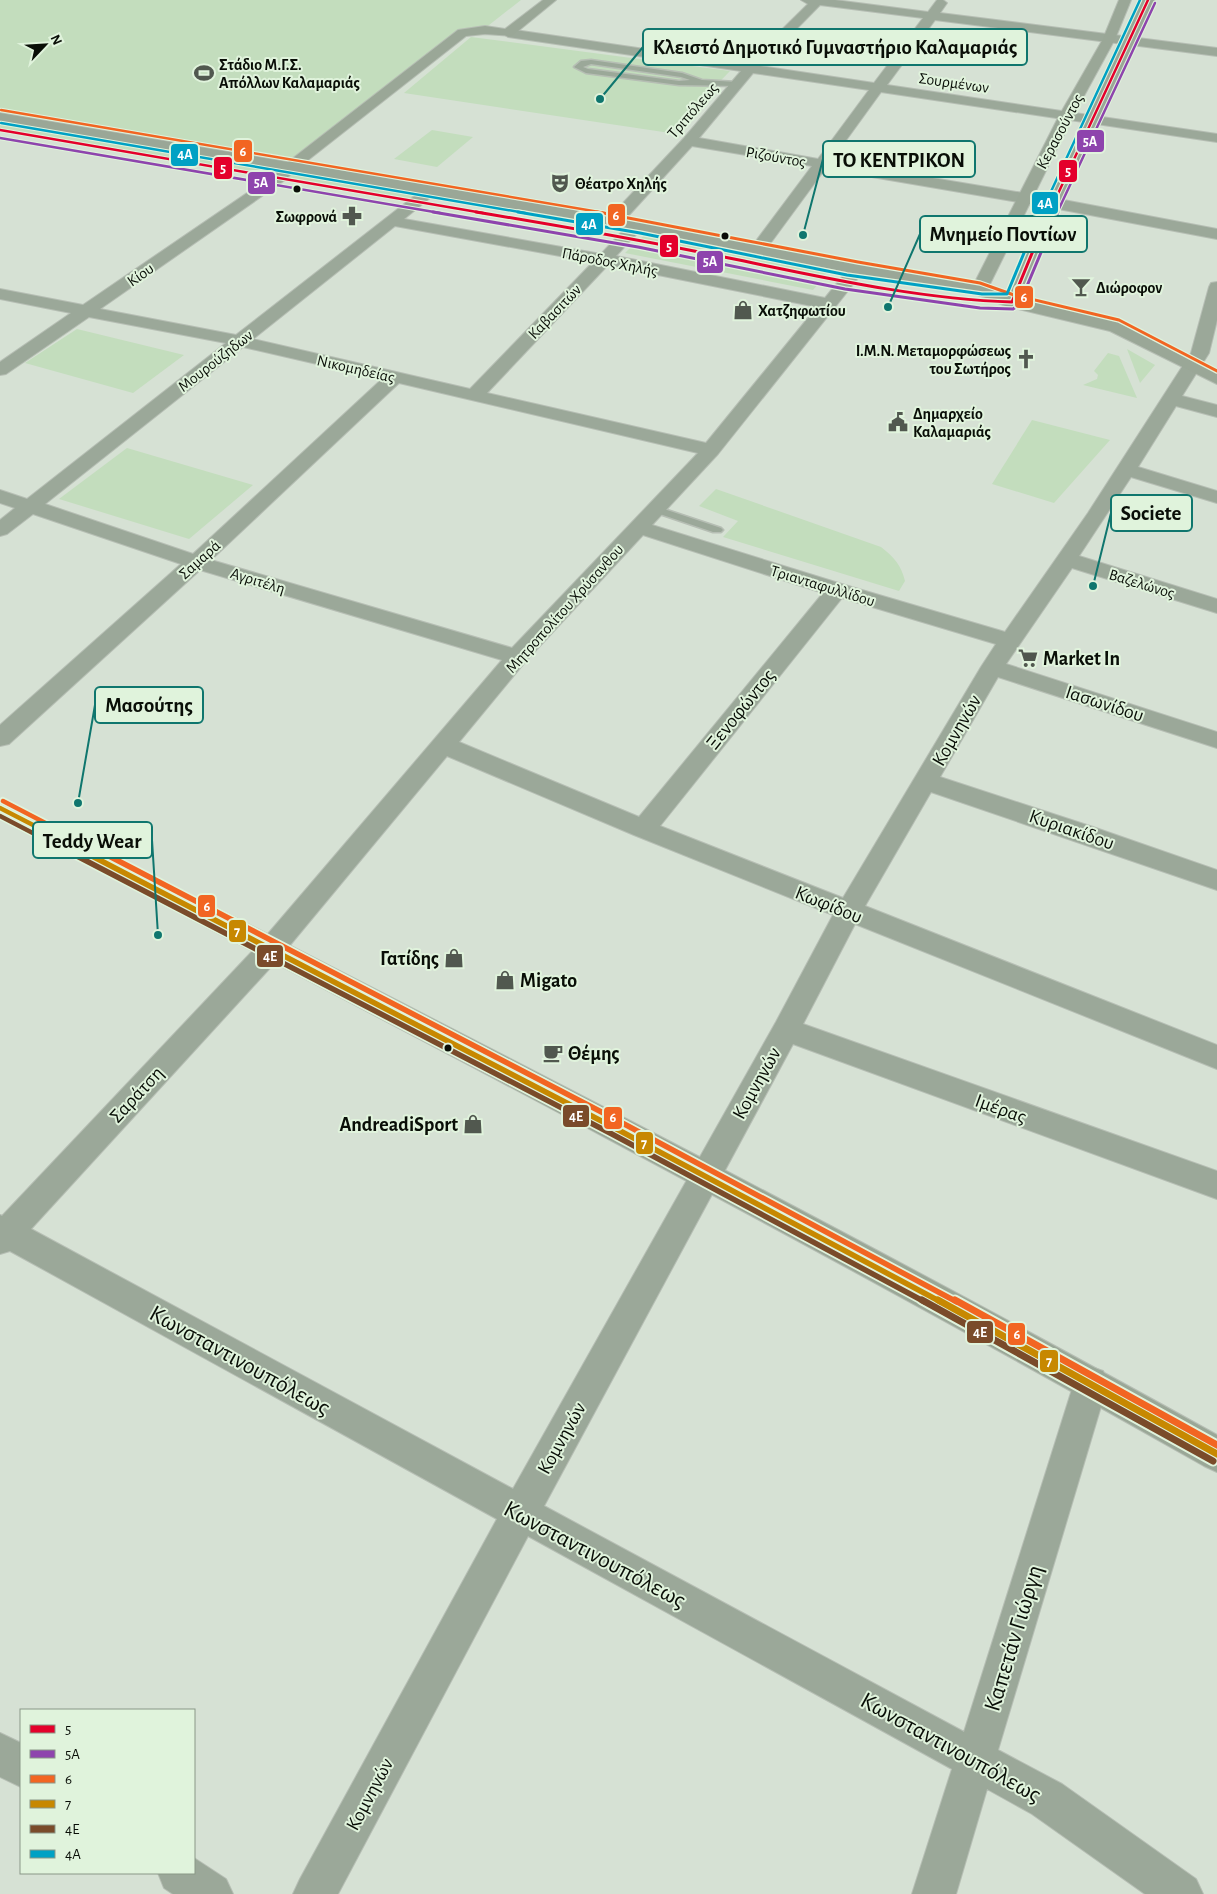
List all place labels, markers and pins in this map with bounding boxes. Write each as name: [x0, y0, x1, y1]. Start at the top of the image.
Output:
callout: Κλειστό Δημοτικό Γυμναστήριο Καλαμαριάς: [643, 29, 1027, 65]
place label: Στάδιο Μ.Γ.Σ. Απόλλων Καλαμαριάς: [219, 57, 360, 92]
sports icon: Στάδιο Μ.Γ.Σ. Απόλλων Καλαμαριάς: [193, 62, 215, 84]
callout: ΤΟ ΚΕΝΤΡΙΚΟΝ: [823, 141, 975, 177]
theatre icon: Θέατρο Χηλής: [549, 172, 571, 194]
place label: Θέατρο Χηλής: [575, 176, 667, 193]
unlabelled marker: [292, 184, 302, 194]
pharmacy icon: Σωφρονά: [341, 205, 363, 227]
place label: Σωφρονά: [275, 209, 337, 225]
callout: Μνημείο Ποντίων: [920, 216, 1087, 252]
unlabelled marker: [720, 231, 730, 241]
bar icon: Διώροφον: [1070, 276, 1092, 298]
place label: Διώροφον: [1096, 280, 1162, 296]
shop icon: Χατζηφωτίου: [732, 299, 754, 321]
place label: Χατζηφωτίου: [758, 303, 846, 319]
place label: Ι.Μ.Ν. Μεταμορφώσεως του Σωτήρος: [856, 343, 1011, 378]
church icon: Ι.Μ.Ν. Μεταμορφώσεως του Σωτήρος: [1015, 348, 1037, 370]
place label: Δημαρχείο Καλαμαριάς: [913, 406, 991, 441]
public building icon: Δημαρχείο Καλαμαριάς: [887, 411, 909, 433]
callout: Societe: [1111, 495, 1192, 531]
supermarket icon: Market In: [1017, 647, 1039, 669]
place label: Market In: [1043, 649, 1120, 669]
callout: Μασούτης: [95, 687, 203, 723]
callout: Teddy Wear: [33, 822, 152, 858]
shop icon: Γατίδης: [443, 947, 465, 969]
place label: Γατίδης: [380, 949, 439, 969]
shop icon: Migato: [494, 969, 516, 991]
place label: Migato: [520, 971, 577, 991]
cafe icon: Θέμης: [542, 1042, 564, 1064]
unlabelled marker: [443, 1043, 453, 1053]
place label: Θέμης: [568, 1044, 620, 1064]
shop icon: AndreadiSport: [462, 1113, 484, 1135]
place label: AndreadiSport: [339, 1115, 458, 1135]

